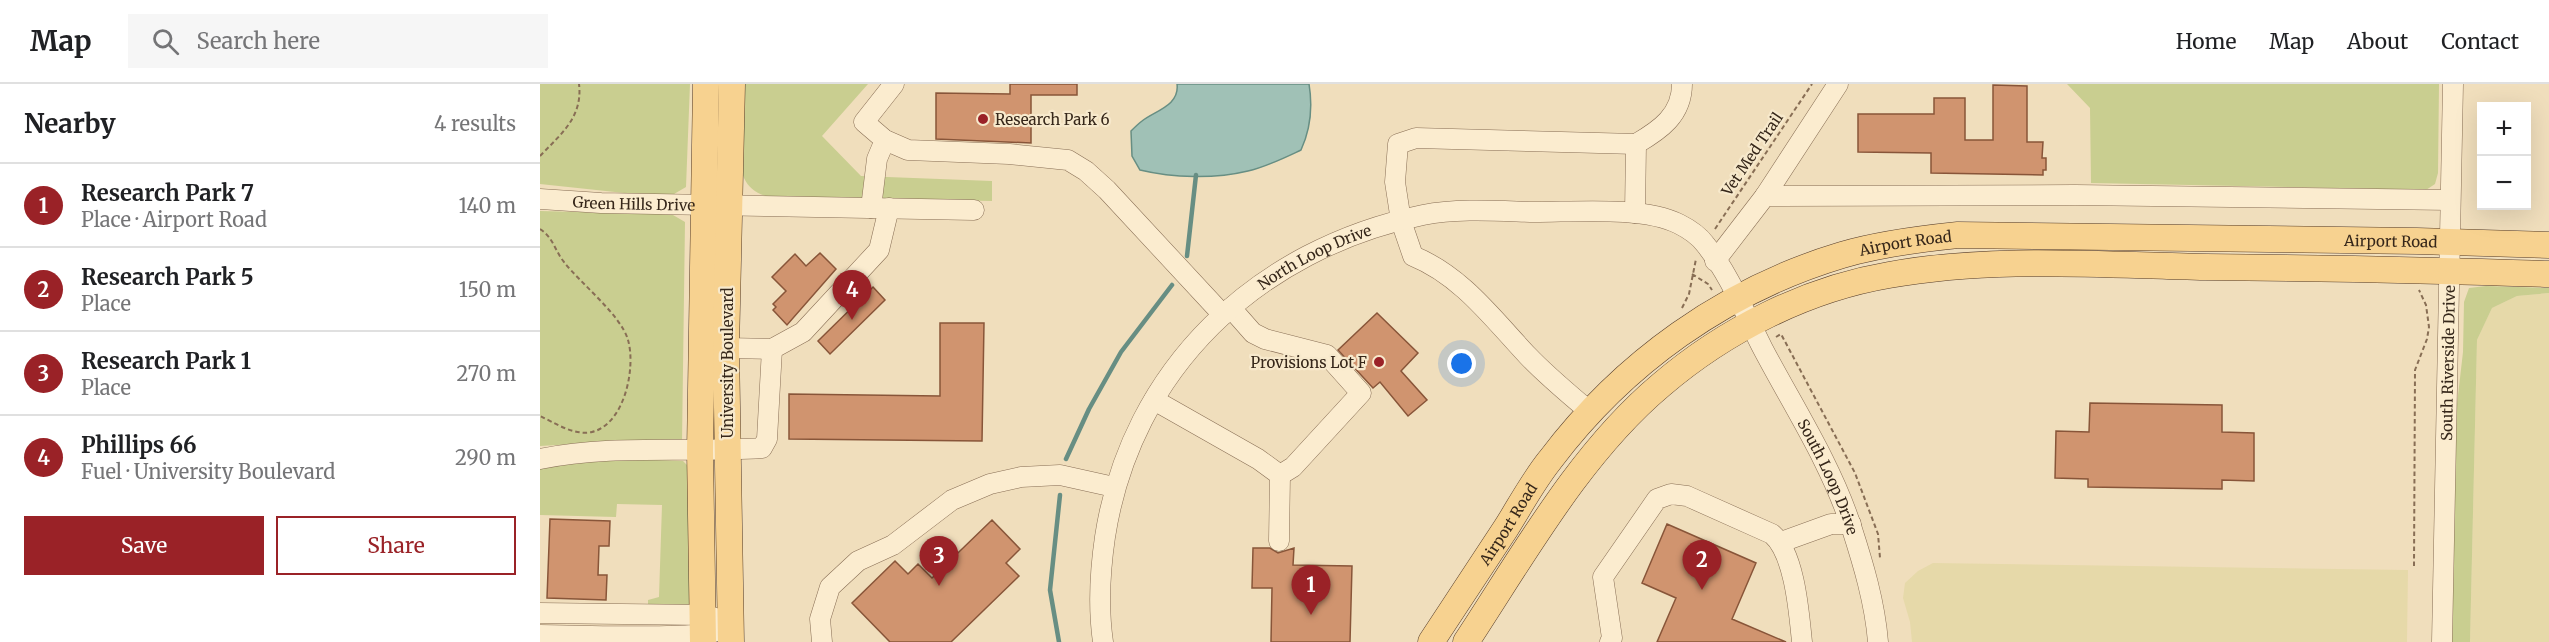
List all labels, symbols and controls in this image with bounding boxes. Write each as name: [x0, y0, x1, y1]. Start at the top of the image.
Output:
search box: [128, 14, 548, 68]
text: Map: [30, 23, 92, 59]
icon: search: [149, 25, 182, 58]
text: Search here: [197, 27, 320, 55]
text: Home: [2176, 28, 2236, 55]
text: Map: [2269, 28, 2314, 55]
text: About: [2347, 28, 2408, 55]
text: Contact: [2441, 28, 2519, 55]
map controls: [2477, 102, 2531, 210]
button: +: [2477, 102, 2531, 156]
text: Nearby: [24, 107, 116, 140]
street label: Vet Med Trail: [1717, 108, 1787, 200]
place label: Research Park 6: [995, 110, 1110, 129]
text: 4 results: [434, 111, 516, 136]
marker: Research Park 6: [976, 112, 990, 126]
button: −: [2477, 156, 2531, 210]
text: Research Park 7: [81, 179, 254, 207]
street label: Green Hills Drive: [572, 192, 695, 214]
text: 1: [39, 193, 48, 218]
text: 140 m: [459, 193, 516, 218]
text: Place · Airport Road: [81, 207, 267, 232]
street label: North Loop Drive: [1254, 220, 1374, 293]
street label: Airport Road: [1856, 226, 1953, 260]
street label: Airport Road: [2343, 231, 2438, 251]
text: Research Park 5: [81, 263, 254, 291]
pin: 4: [832, 270, 872, 320]
text: 2: [38, 277, 49, 302]
text: 150 m: [459, 277, 516, 302]
street label: South Riverside Drive: [2436, 285, 2459, 441]
street label: University Boulevard: [718, 287, 737, 439]
text: Place: [81, 291, 131, 316]
text: Research Park 1: [81, 347, 251, 375]
your location: [1447, 349, 1476, 378]
place label: Provisions Lot F: [1251, 353, 1367, 372]
marker: Provisions Lot F: [1372, 355, 1386, 369]
text: 3: [38, 361, 49, 386]
text: 270 m: [456, 361, 516, 386]
text: Place: [81, 375, 131, 400]
street label: South Loop Drive: [1794, 415, 1863, 537]
text: Phillips 66: [81, 431, 196, 459]
text: 4: [37, 445, 50, 470]
text: 290 m: [455, 445, 516, 470]
text: Fuel · University Boulevard: [81, 459, 335, 484]
street label: Airport Road: [1474, 479, 1541, 569]
button: Save: [24, 516, 264, 575]
button: Share: [276, 516, 516, 575]
pin: 3: [920, 536, 958, 586]
pin: 2: [1682, 540, 1722, 590]
pin: 1: [1292, 566, 1330, 615]

